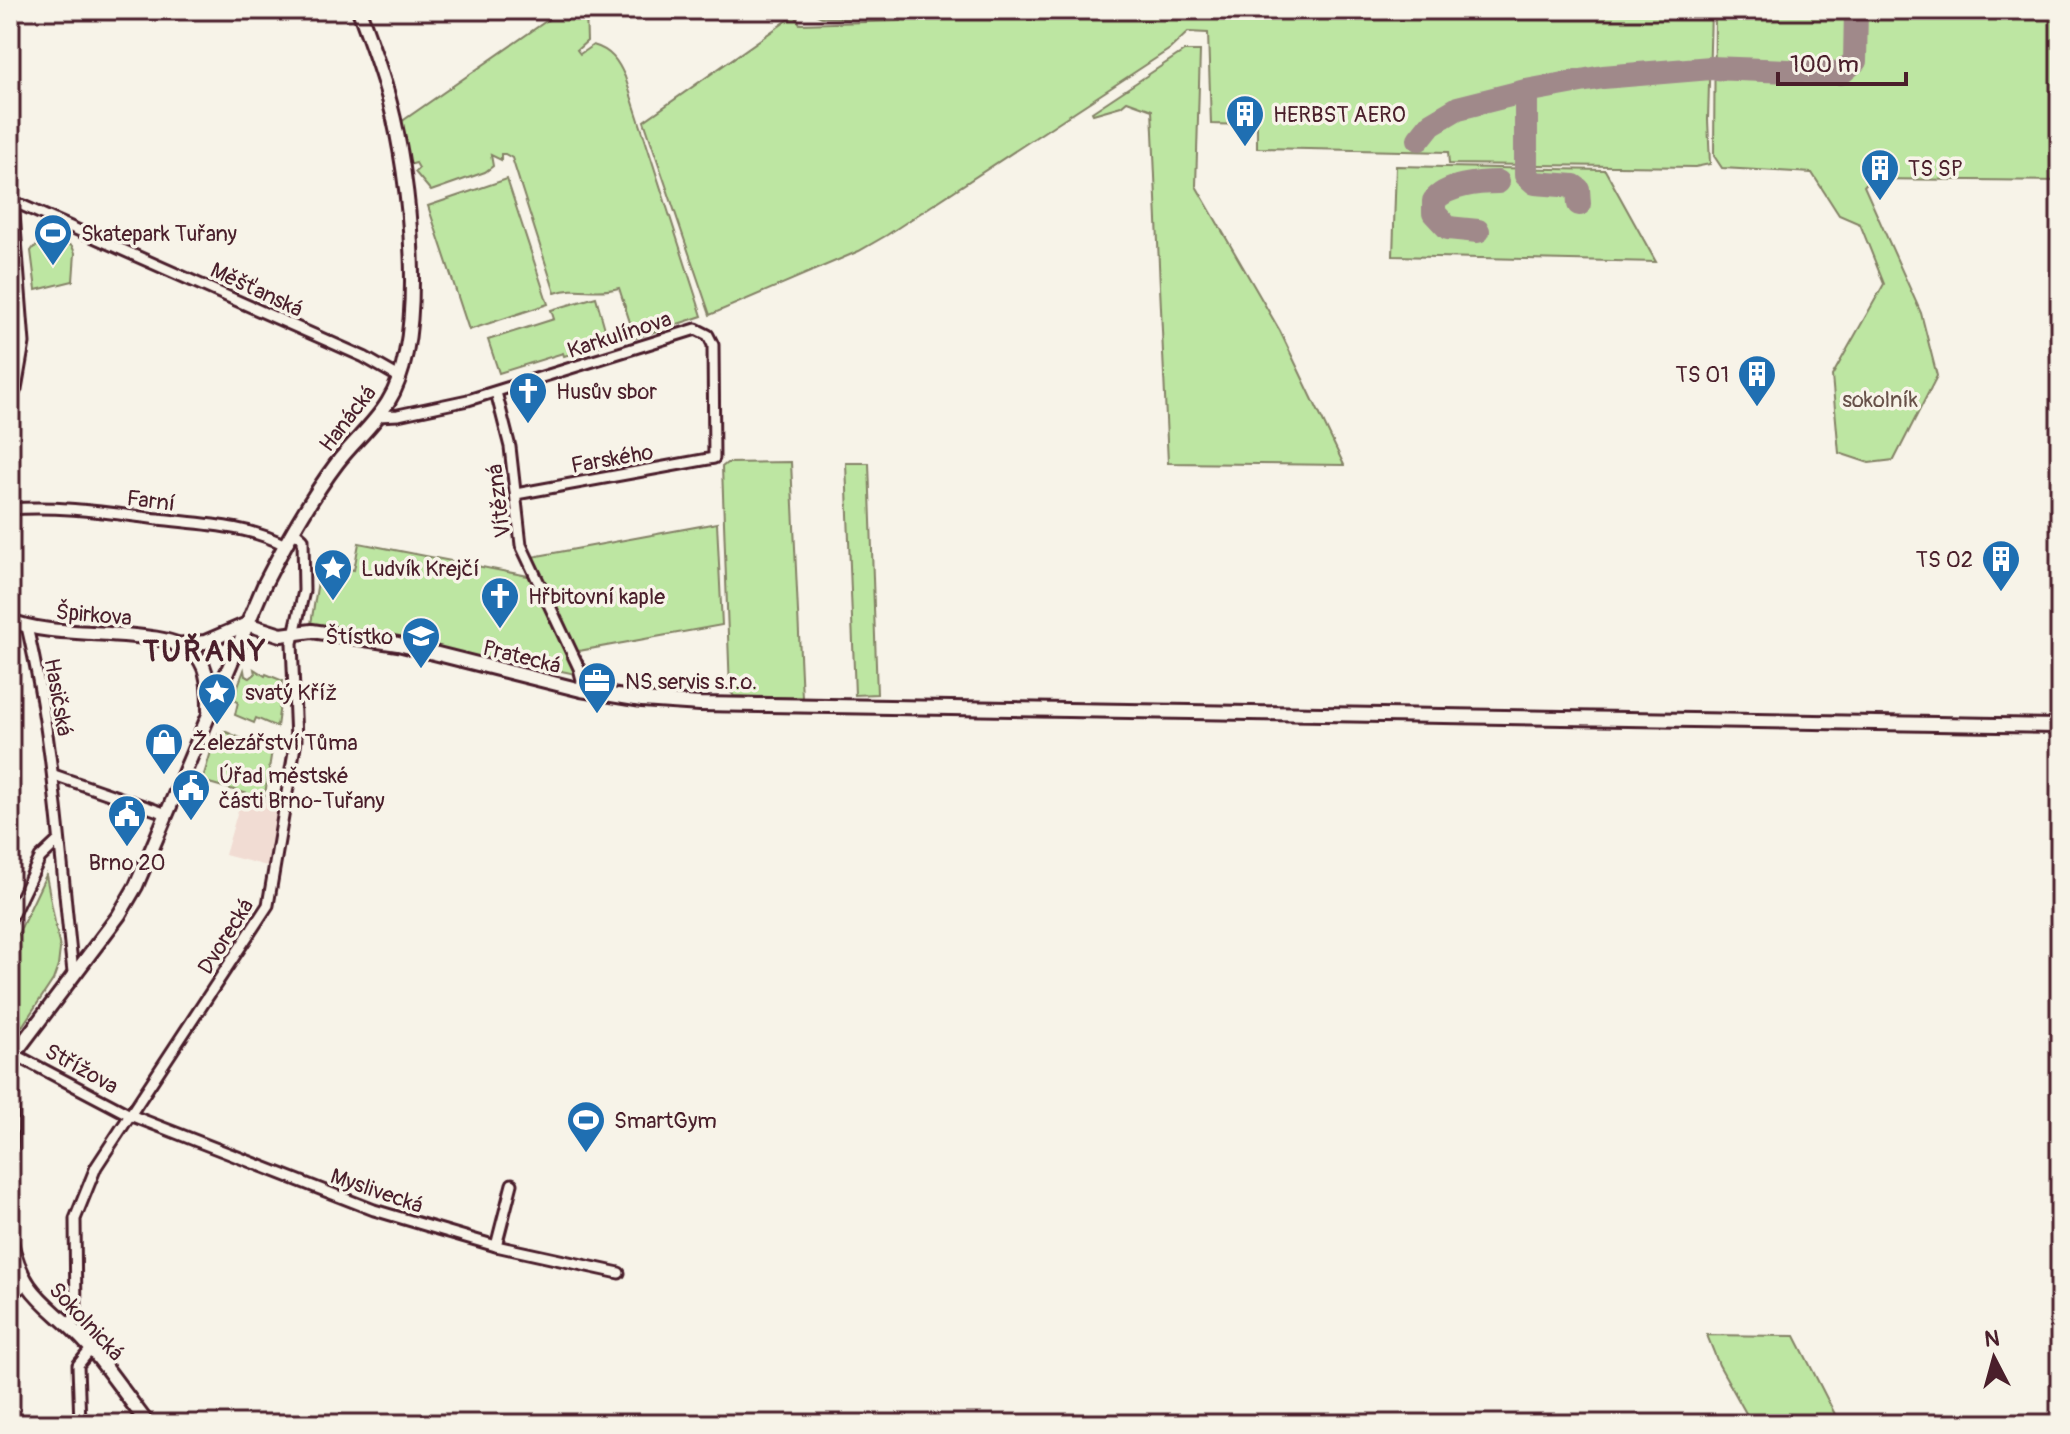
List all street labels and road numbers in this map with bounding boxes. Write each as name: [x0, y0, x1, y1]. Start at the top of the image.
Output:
street label: Měšťanská: [206, 256, 307, 324]
street label: Karkulínova: [564, 305, 675, 365]
street label: Hanácká: [313, 380, 382, 458]
street label: Farského: [569, 438, 656, 480]
street label: Vítězná: [481, 462, 517, 539]
street label: Farní: [125, 484, 177, 518]
street label: Špirkova: [55, 598, 133, 632]
street label: Pratecká: [480, 634, 564, 680]
street label: Hasičská: [37, 656, 79, 738]
street label: Dvorecká: [192, 893, 260, 980]
street label: Střížova: [40, 1037, 123, 1100]
street label: Myslivecká: [327, 1162, 427, 1220]
street label: Sokolnická: [43, 1276, 130, 1367]

